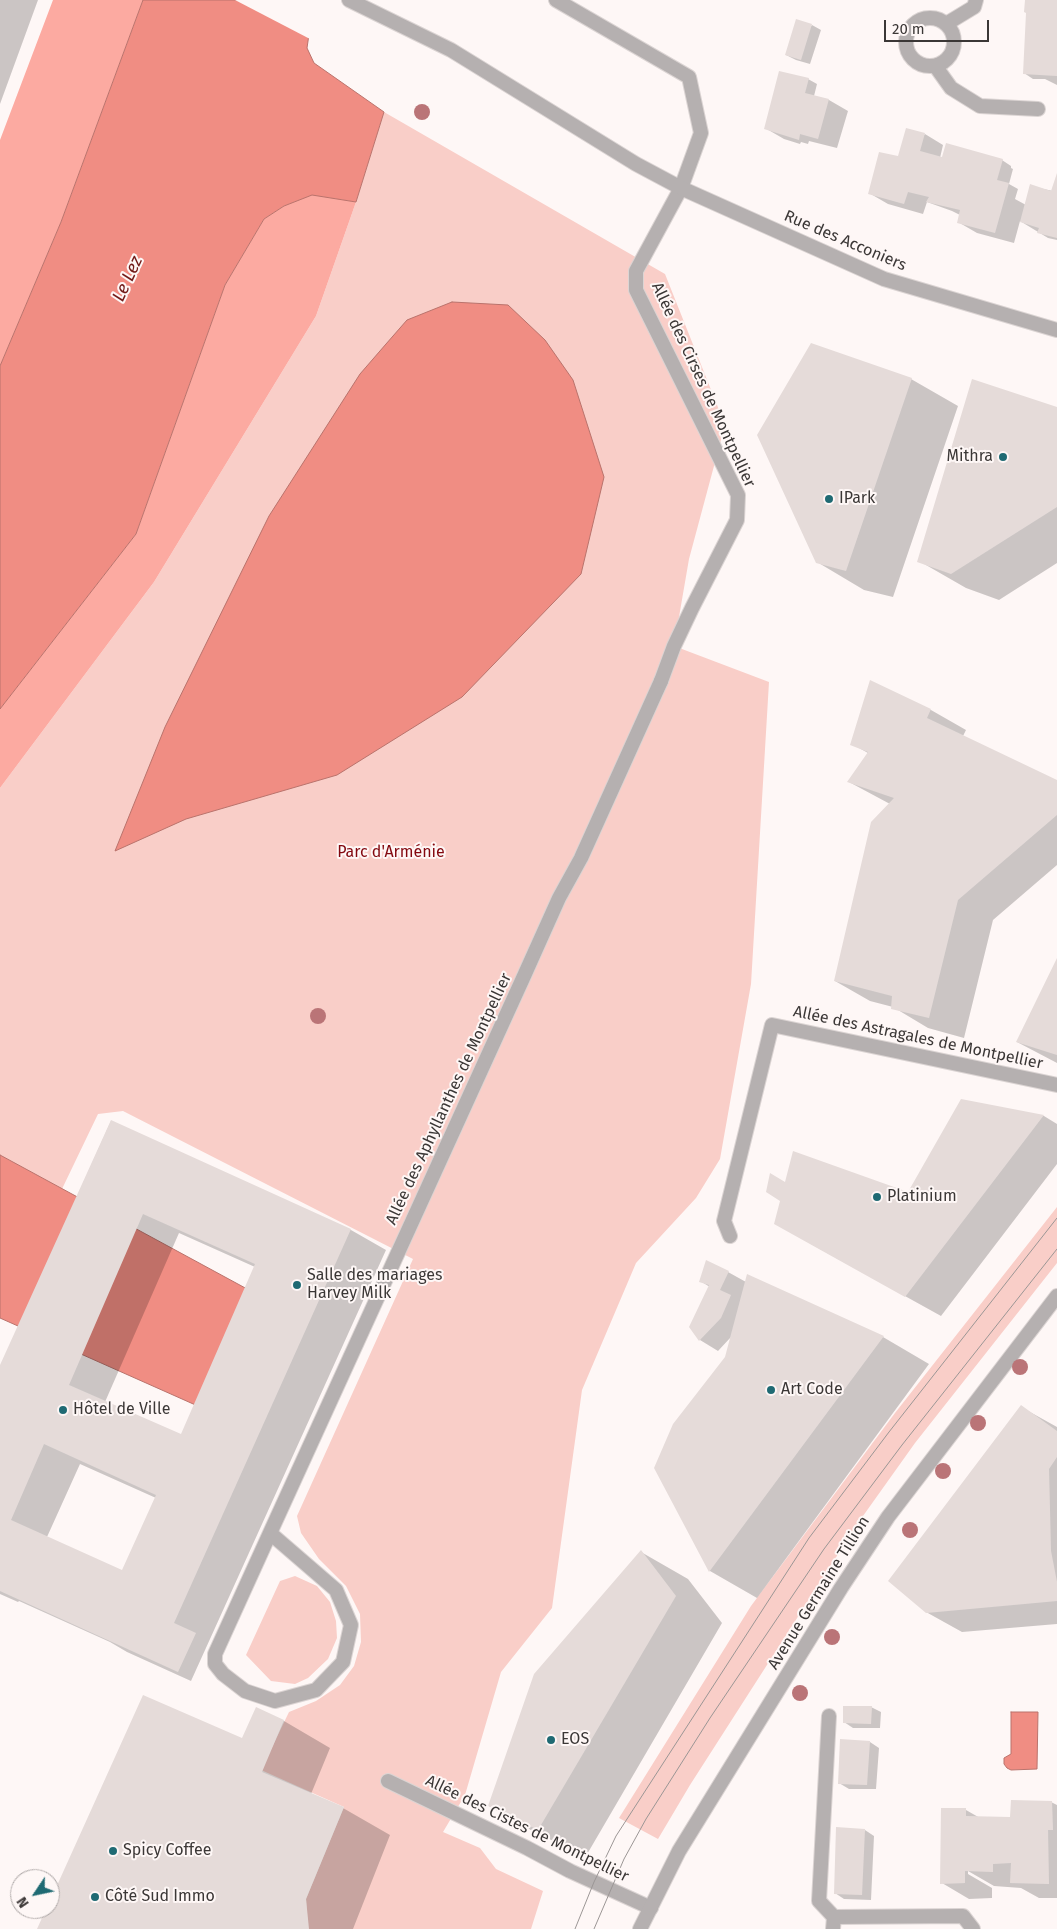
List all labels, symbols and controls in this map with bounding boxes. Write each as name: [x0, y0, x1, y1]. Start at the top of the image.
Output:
scale bar: [887, 10, 992, 42]
text: 20 m: [892, 20, 925, 38]
street label: Rue des Acconiers: [781, 207, 909, 275]
water label: Le Lez: [108, 253, 148, 305]
street label: Allée des Cirses de Montpellier: [647, 279, 759, 491]
place label: Mithra: [947, 447, 993, 467]
marker: Mithra: [997, 451, 1009, 463]
place label: IPark: [839, 489, 875, 509]
marker: IPark: [823, 493, 835, 505]
park label: Parc d'Arménie: [337, 843, 445, 863]
street label: Allée des Aphyllanthes de Montpellier: [382, 970, 516, 1228]
street label: Allée des Astragales de Montpellier: [791, 1002, 1045, 1074]
place label: Platinium: [887, 1187, 957, 1207]
marker: Platinium: [871, 1191, 883, 1203]
place label: Salle des mariages Harvey Milk: [307, 1266, 442, 1304]
marker: Salle des mariages Harvey Milk: [291, 1279, 303, 1291]
place label: Art Code: [781, 1380, 843, 1400]
marker: Art Code: [765, 1384, 777, 1396]
place label: Hôtel de Ville: [73, 1400, 170, 1420]
marker: Hôtel de Ville: [57, 1404, 69, 1416]
street label: Avenue Germaine Tillion: [764, 1513, 874, 1673]
place label: EOS: [561, 1730, 589, 1750]
marker: EOS: [545, 1734, 557, 1746]
street label: Allée des Cistes de Montpellier: [422, 1771, 632, 1887]
place label: Spicy Coffee: [123, 1841, 211, 1861]
marker: Spicy Coffee: [107, 1845, 119, 1857]
north arrow: [10, 1869, 60, 1919]
place label: Côté Sud Immo: [105, 1887, 215, 1907]
marker: Côté Sud Immo: [89, 1891, 101, 1903]
text: N: [13, 1894, 33, 1911]

